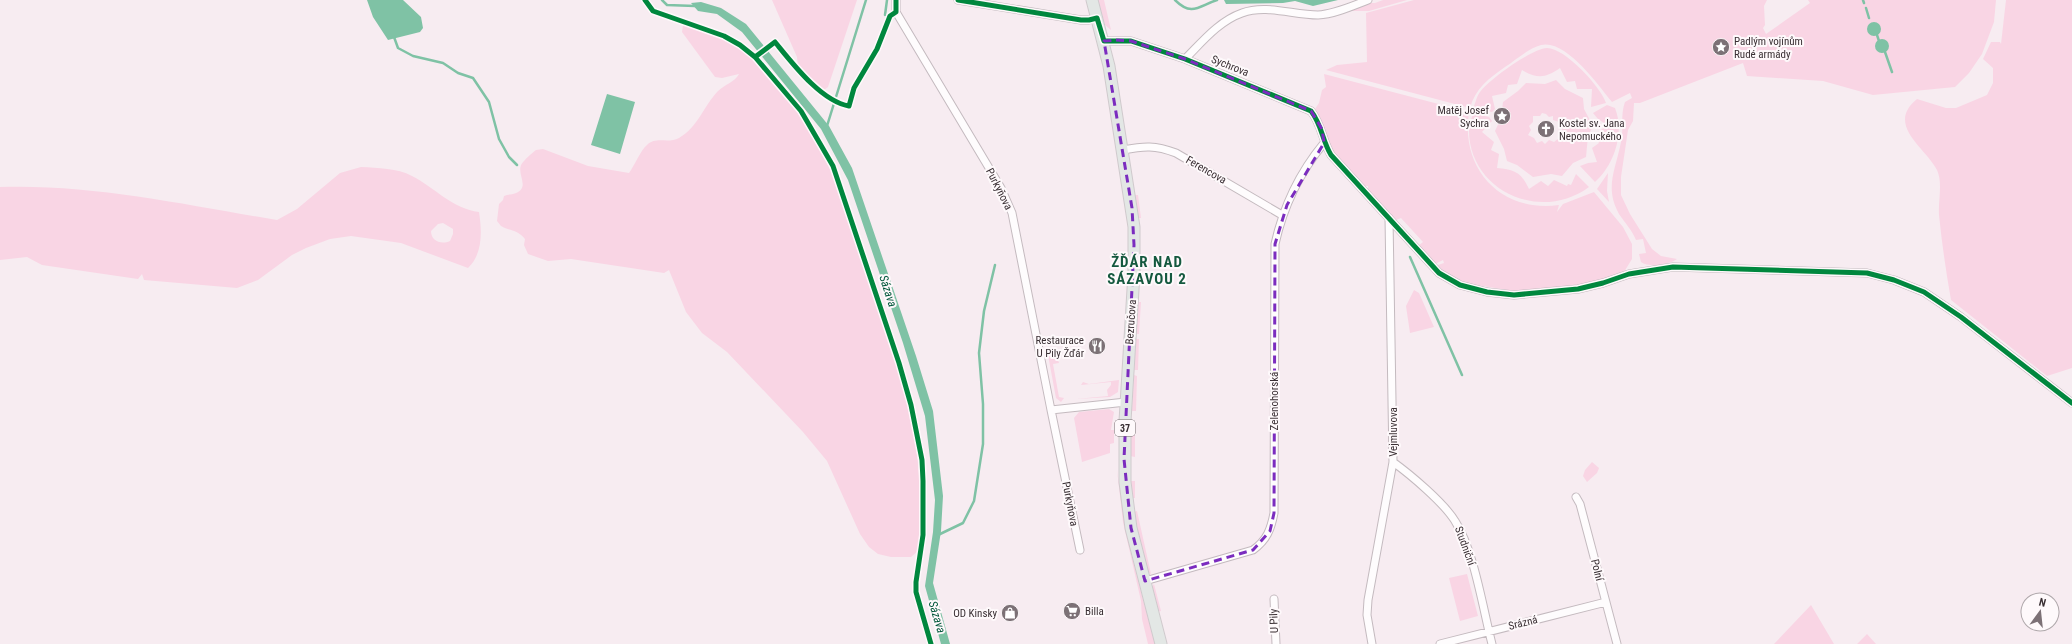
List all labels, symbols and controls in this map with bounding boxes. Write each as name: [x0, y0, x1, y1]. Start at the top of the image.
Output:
place label: Padlým vojínům Rudé armády: [1734, 35, 1803, 61]
place icon: Padlým vojínům Rudé armády: [1711, 37, 1731, 57]
street label: Sychrova: [1209, 53, 1251, 79]
place label: Matěj Josef Sychra: [1438, 104, 1490, 130]
place icon: Matěj Josef Sychra: [1492, 106, 1512, 126]
place label: Kostel sv. Jana Nepomuckého: [1559, 117, 1625, 143]
church icon: Kostel sv. Jana Nepomuckého: [1536, 119, 1556, 139]
street label: Ferencova: [1183, 153, 1229, 187]
street label: Purkyňova: [983, 166, 1015, 212]
district label: ŽĎÁR NAD SÁZAVOU 2: [1107, 253, 1187, 288]
water label: Sázava: [876, 273, 900, 309]
street label: Bezručova: [1123, 299, 1139, 345]
place label: Restaurace U Pily Žďár: [1036, 334, 1085, 360]
restaurant icon: Restaurace U Pily Žďár: [1087, 336, 1107, 356]
street label: Zelenohorská: [1268, 372, 1281, 430]
street label: Vejmluvova: [1387, 407, 1400, 457]
road number: 37: [1115, 420, 1135, 436]
street label: Purkyňova: [1059, 481, 1081, 527]
street label: Studniční: [1452, 525, 1478, 568]
street label: Polní: [1588, 558, 1606, 583]
north arrow: [2020, 592, 2060, 632]
text: N: [2038, 596, 2048, 610]
water label: Sázava: [926, 599, 948, 635]
supermarket icon: Billa: [1062, 601, 1082, 621]
shop icon: OD Kinsky: [1000, 603, 1020, 623]
place label: Billa: [1085, 605, 1104, 618]
place label: OD Kinsky: [953, 607, 997, 620]
street label: U Pily: [1267, 608, 1281, 633]
street label: Srázná: [1507, 613, 1539, 633]

